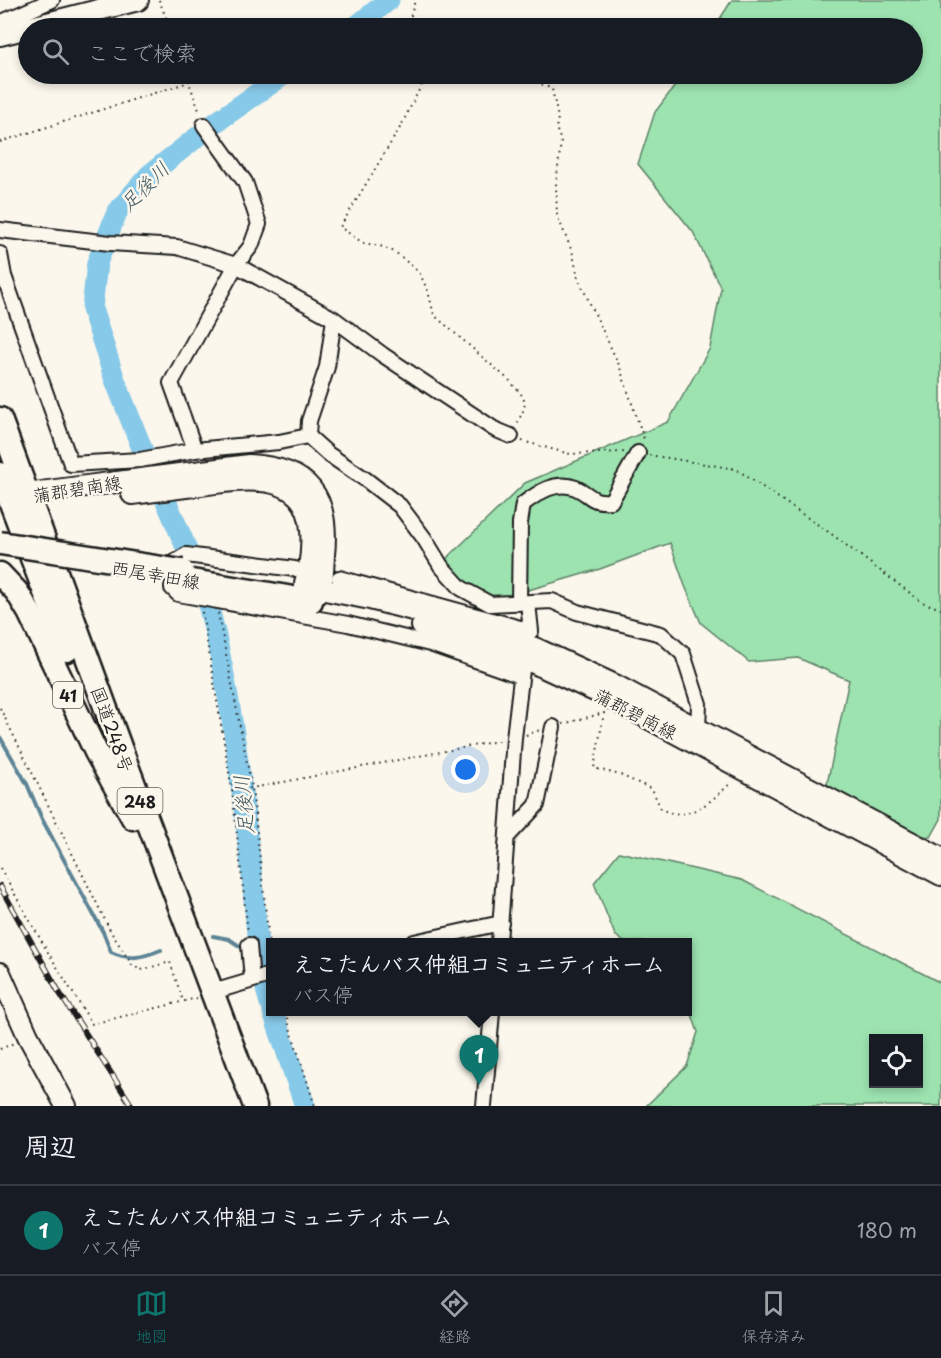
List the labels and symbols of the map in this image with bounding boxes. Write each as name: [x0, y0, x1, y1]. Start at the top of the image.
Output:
water label: 足後川: [112, 154, 176, 218]
street label: 蒲郡碧南線: [30, 468, 124, 508]
street label: 西尾幸田線: [109, 553, 203, 595]
street label: 蒲郡碧南線: [590, 681, 682, 745]
road number: 41: [53, 682, 83, 708]
street label: 国道248号: [85, 682, 141, 776]
your location: [451, 755, 480, 784]
water label: 足後川: [225, 774, 261, 836]
road number: 248: [118, 788, 162, 814]
pin: 1: [460, 1036, 498, 1085]

